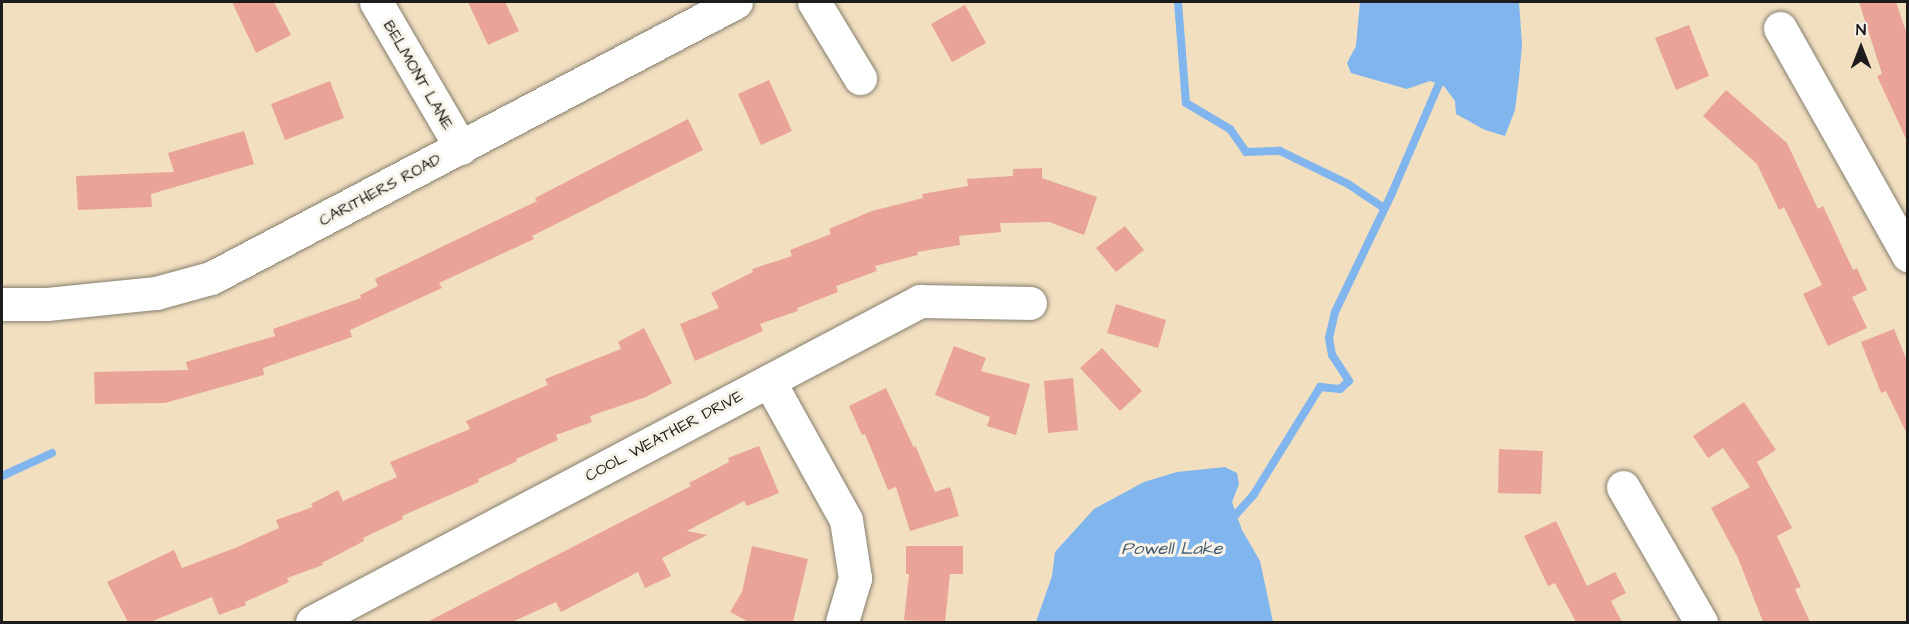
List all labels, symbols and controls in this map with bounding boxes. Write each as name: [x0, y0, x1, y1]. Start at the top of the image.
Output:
street label: BELMONT LANE: [379, 17, 457, 133]
north arrow: [1831, 18, 1891, 78]
text: N: [1856, 19, 1866, 41]
street label: CARITHERS ROAD: [316, 150, 444, 230]
street label: COOL WEATHER DRIVE: [582, 386, 746, 486]
water label: Powell Lake: [1121, 538, 1223, 560]

